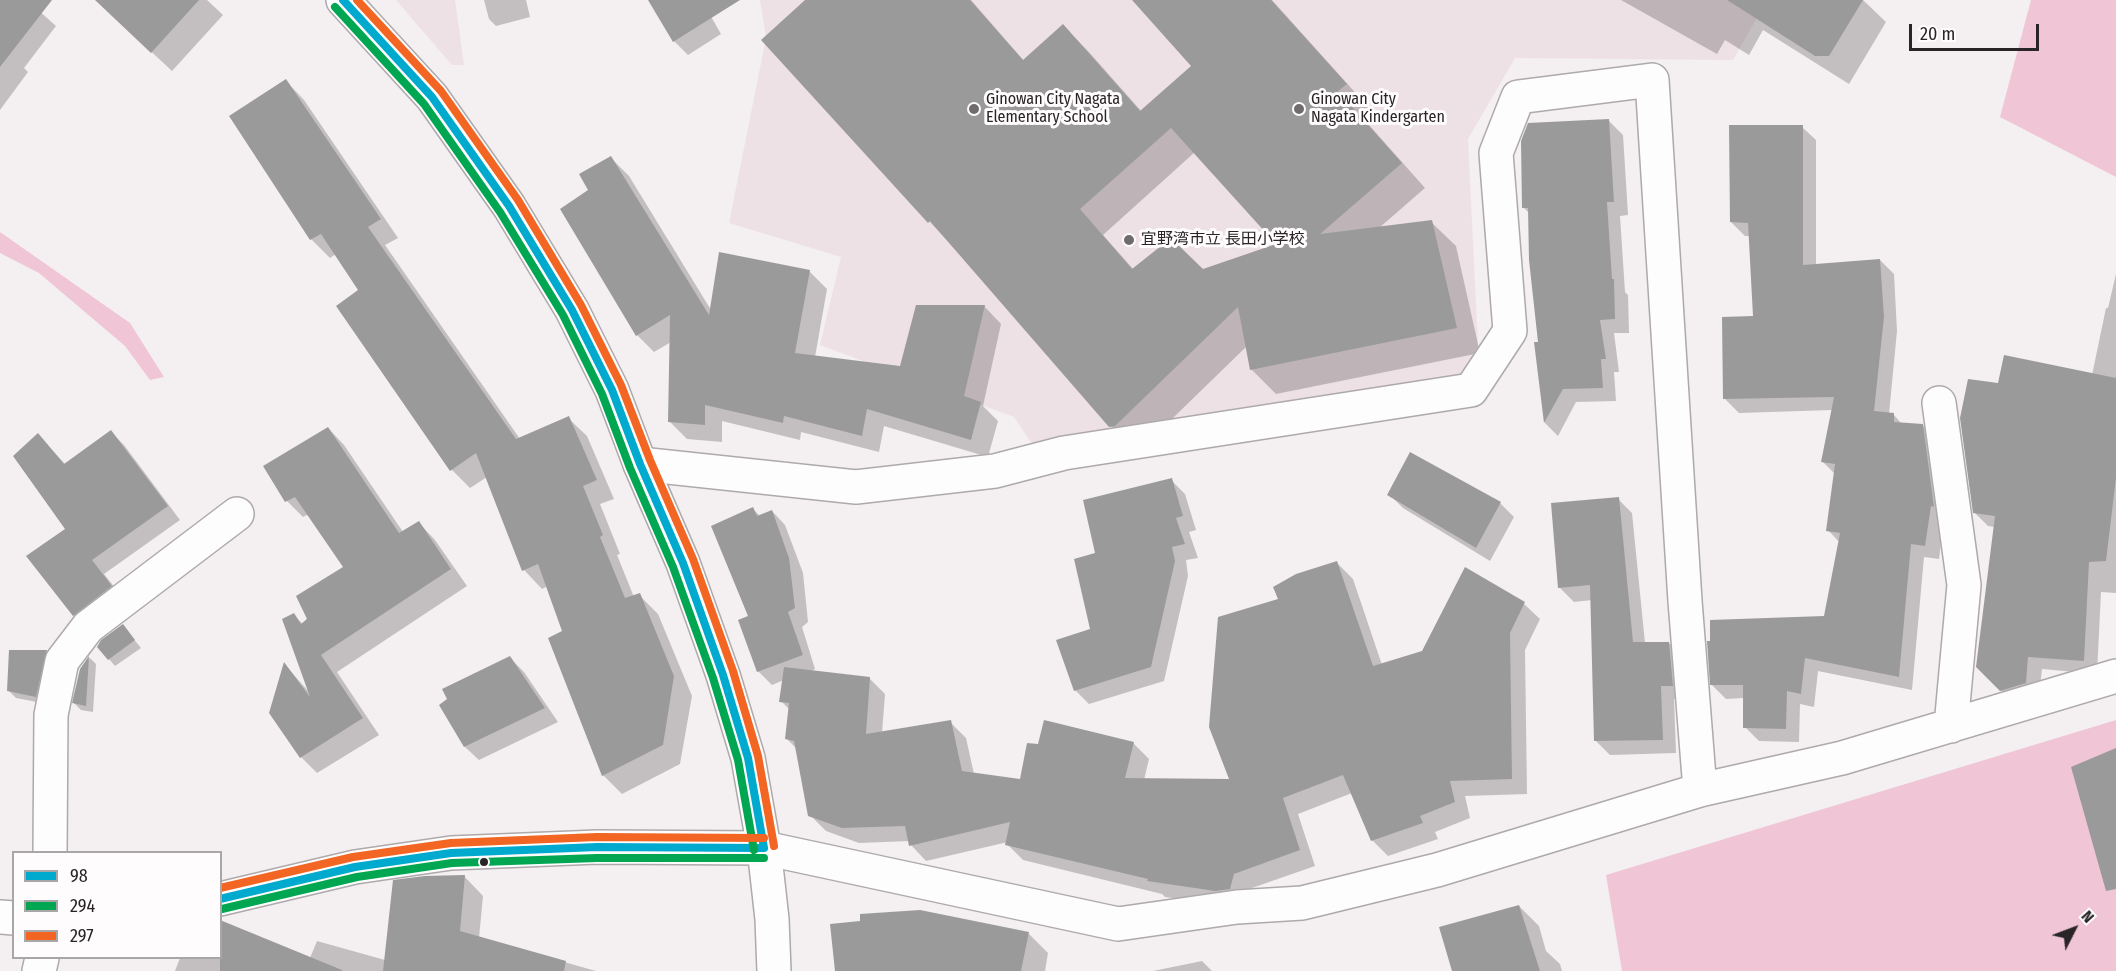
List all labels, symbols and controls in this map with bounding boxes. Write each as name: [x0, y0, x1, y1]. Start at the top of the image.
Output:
scale bar: [1912, 12, 2042, 50]
text: 20 m: [1920, 23, 1955, 45]
place label: Ginowan City Nagata Elementary School: [986, 90, 1120, 128]
place label: Ginowan City Nagata Kindergarten: [1311, 90, 1445, 128]
marker: Ginowan City Nagata Elementary School: [967, 102, 981, 116]
marker: Ginowan City Nagata Kindergarten: [1292, 102, 1306, 116]
place label: 宜野湾市立 長田小学校: [1141, 230, 1305, 250]
marker: 宜野湾市立 長田小学校: [1122, 233, 1136, 247]
legend: [12, 851, 222, 959]
unlabelled marker: [478, 856, 490, 868]
text: 98: [70, 865, 88, 887]
text: 294: [70, 895, 95, 917]
north arrow: [2044, 899, 2104, 959]
text: N: [2077, 907, 2098, 927]
text: 297: [70, 925, 94, 947]

